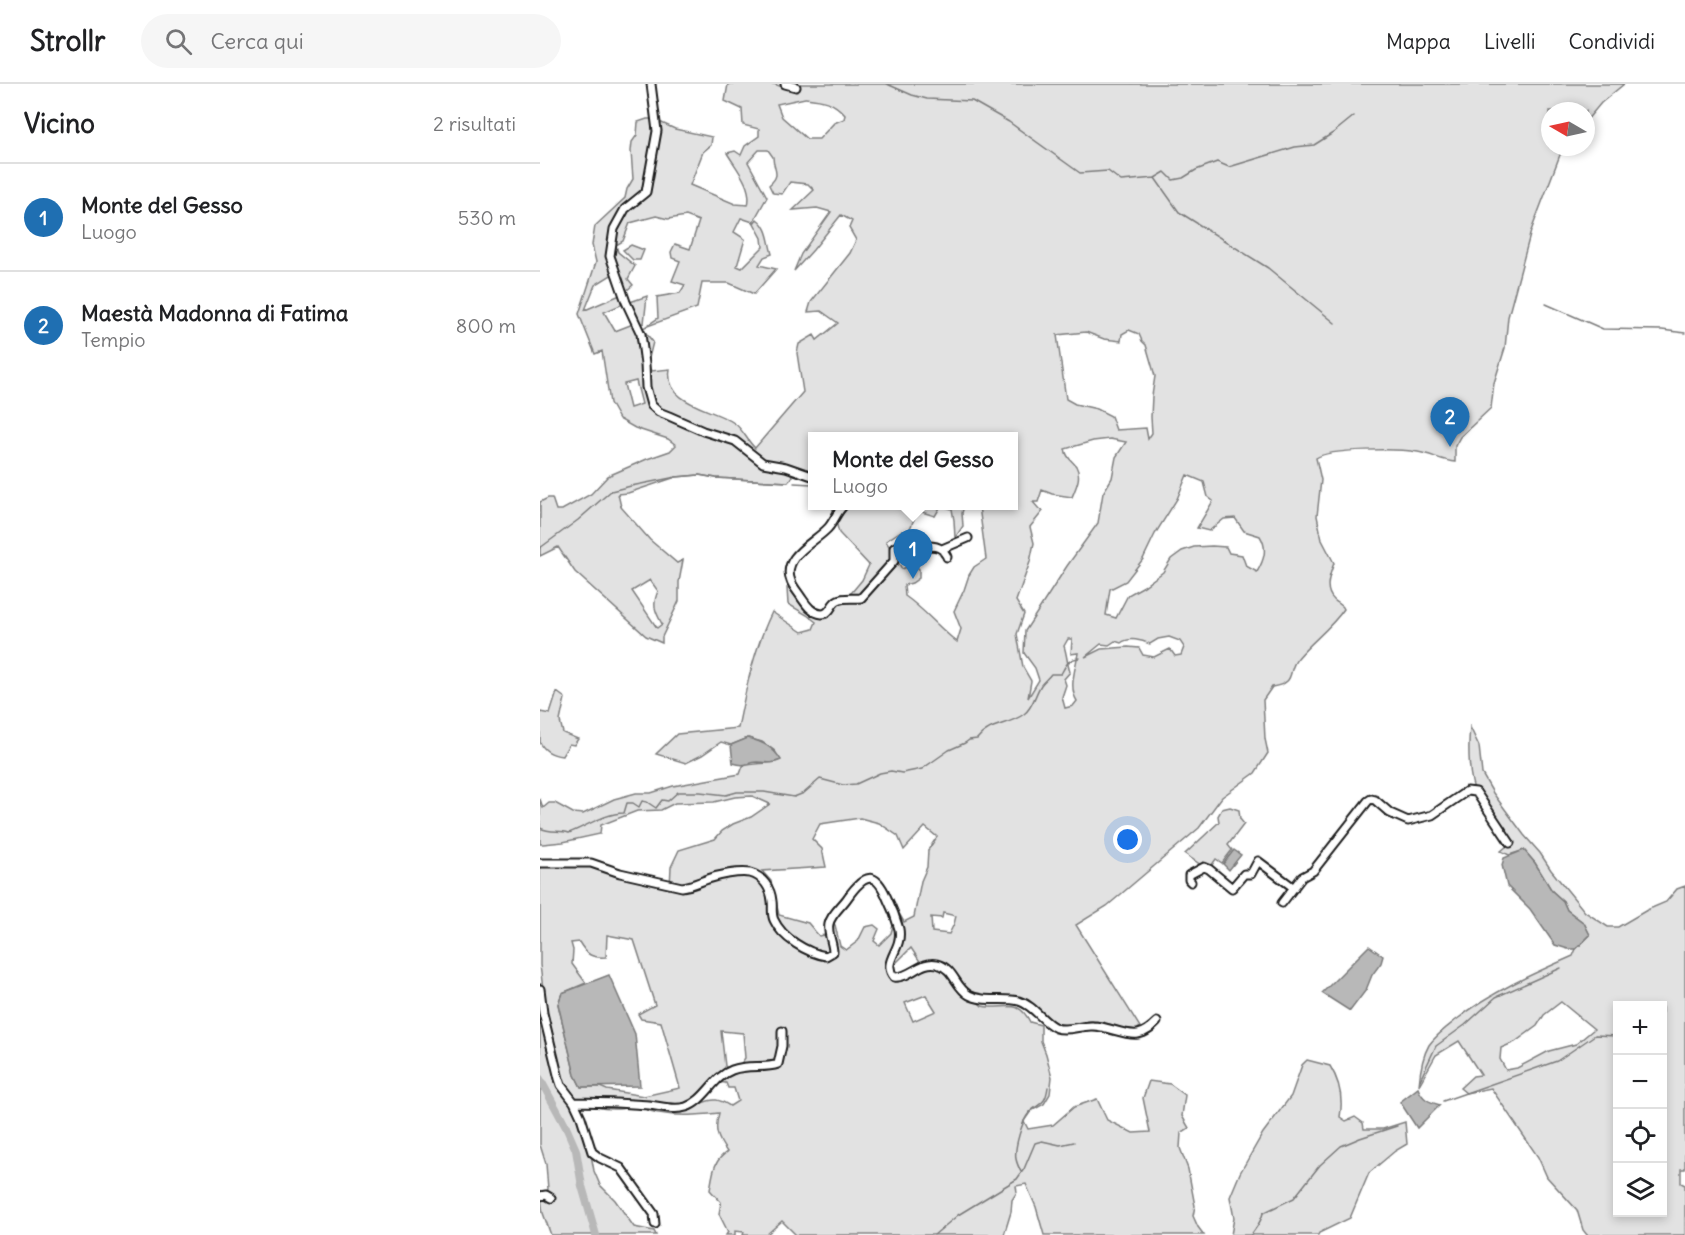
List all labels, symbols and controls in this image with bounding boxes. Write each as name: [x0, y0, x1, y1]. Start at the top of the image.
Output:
search box: [141, 14, 561, 68]
text: Strollr: [30, 23, 105, 59]
icon: search: [162, 25, 195, 58]
text: Cerca qui: [210, 27, 304, 55]
text: Mappa: [1386, 28, 1451, 55]
text: Livelli: [1484, 28, 1535, 55]
text: Condividi: [1568, 28, 1655, 55]
north arrow: [1541, 102, 1595, 156]
text: Vicino: [24, 107, 95, 140]
text: 2 risultati: [433, 111, 516, 136]
text: Monte del Gesso: [81, 191, 243, 219]
text: 1: [40, 205, 47, 230]
text: 530 m: [458, 205, 516, 230]
text: Luogo: [81, 219, 137, 244]
text: Maestà Madonna di Fatima: [81, 299, 348, 327]
text: 2: [38, 313, 49, 338]
text: 800 m: [456, 313, 516, 338]
text: Tempio: [81, 327, 146, 352]
pin: 2: [1430, 398, 1470, 447]
popup: [808, 432, 1018, 510]
text: Monte del Gesso: [832, 445, 994, 473]
text: Luogo: [832, 473, 888, 498]
pin: 1: [894, 530, 932, 579]
your location: [1113, 825, 1142, 854]
map controls: [1613, 1001, 1667, 1217]
button: +: [1613, 1001, 1667, 1055]
button: −: [1613, 1055, 1667, 1109]
button: locate: [1613, 1109, 1667, 1163]
button: layers: [1613, 1163, 1667, 1217]

